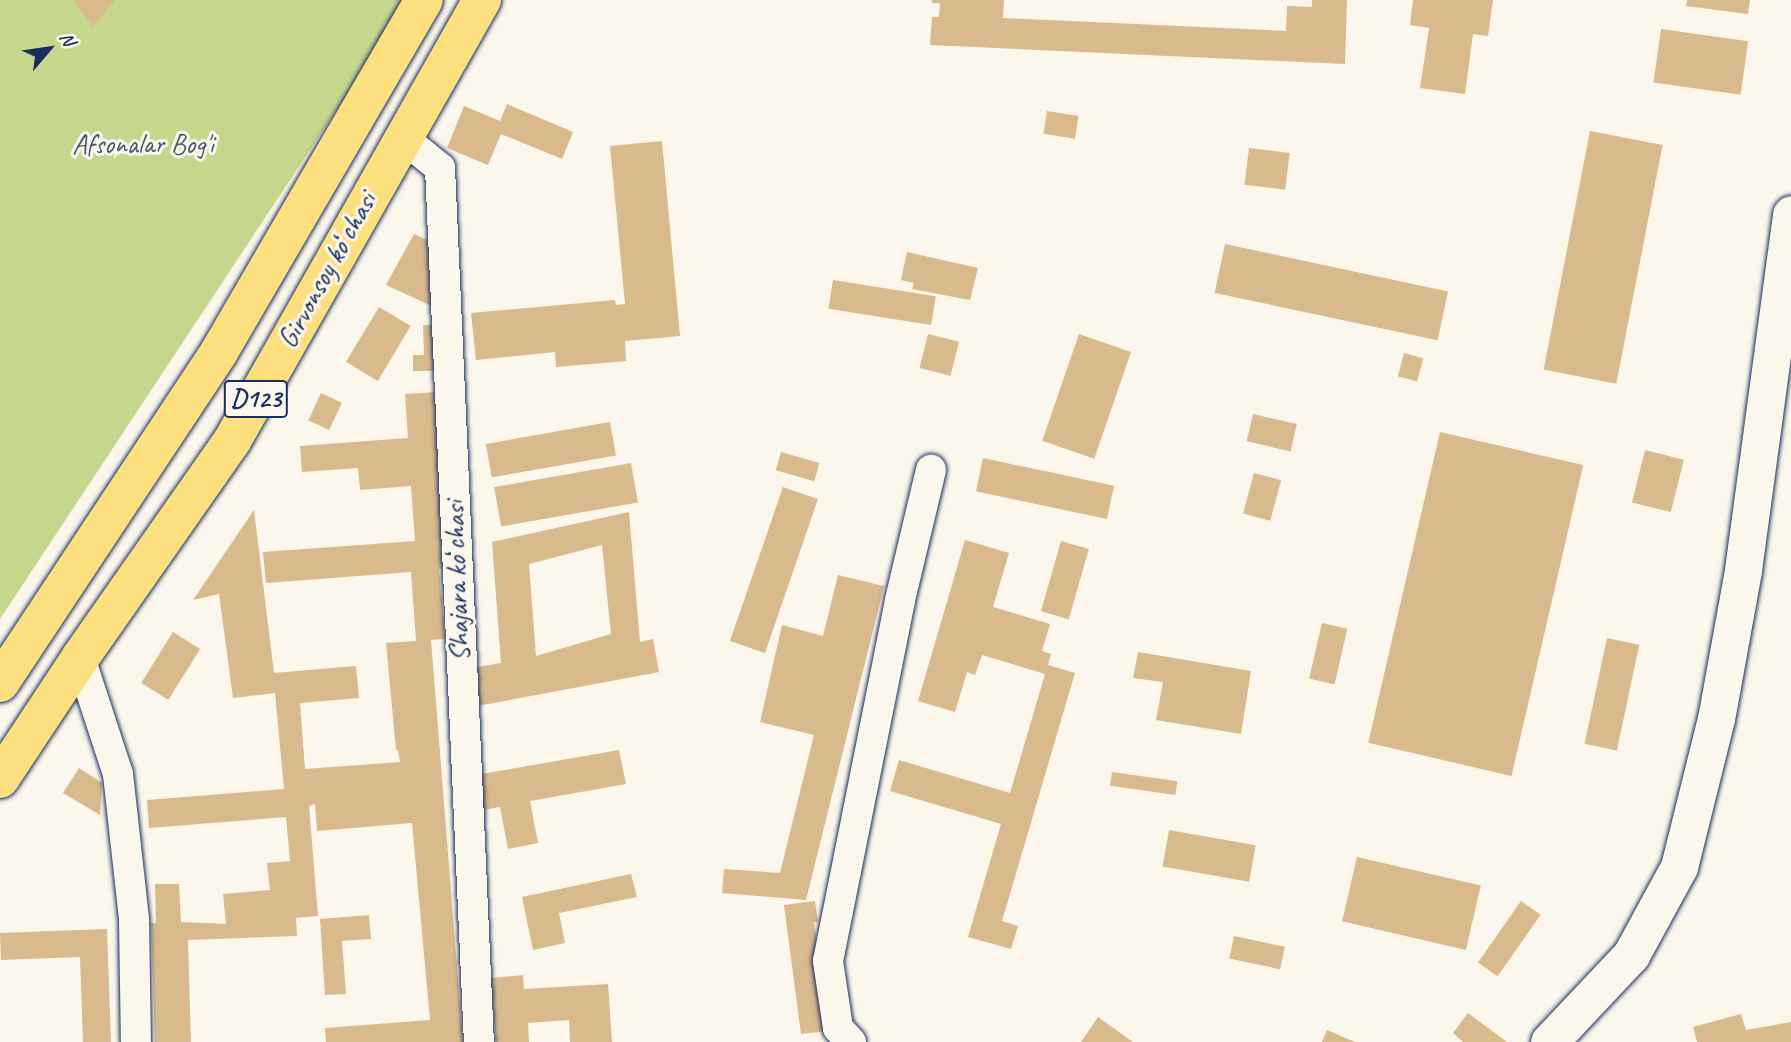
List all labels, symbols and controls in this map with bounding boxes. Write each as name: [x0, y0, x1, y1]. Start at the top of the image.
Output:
north arrow: [14, 14, 84, 84]
text: N: [54, 28, 81, 50]
park label: Afsonalar Bog'i: [72, 127, 214, 161]
street label: Girvonsoy koʻchasi: [270, 186, 384, 354]
road number: D123: [223, 376, 289, 422]
street label: Shajara koʻchasi: [437, 500, 477, 662]

